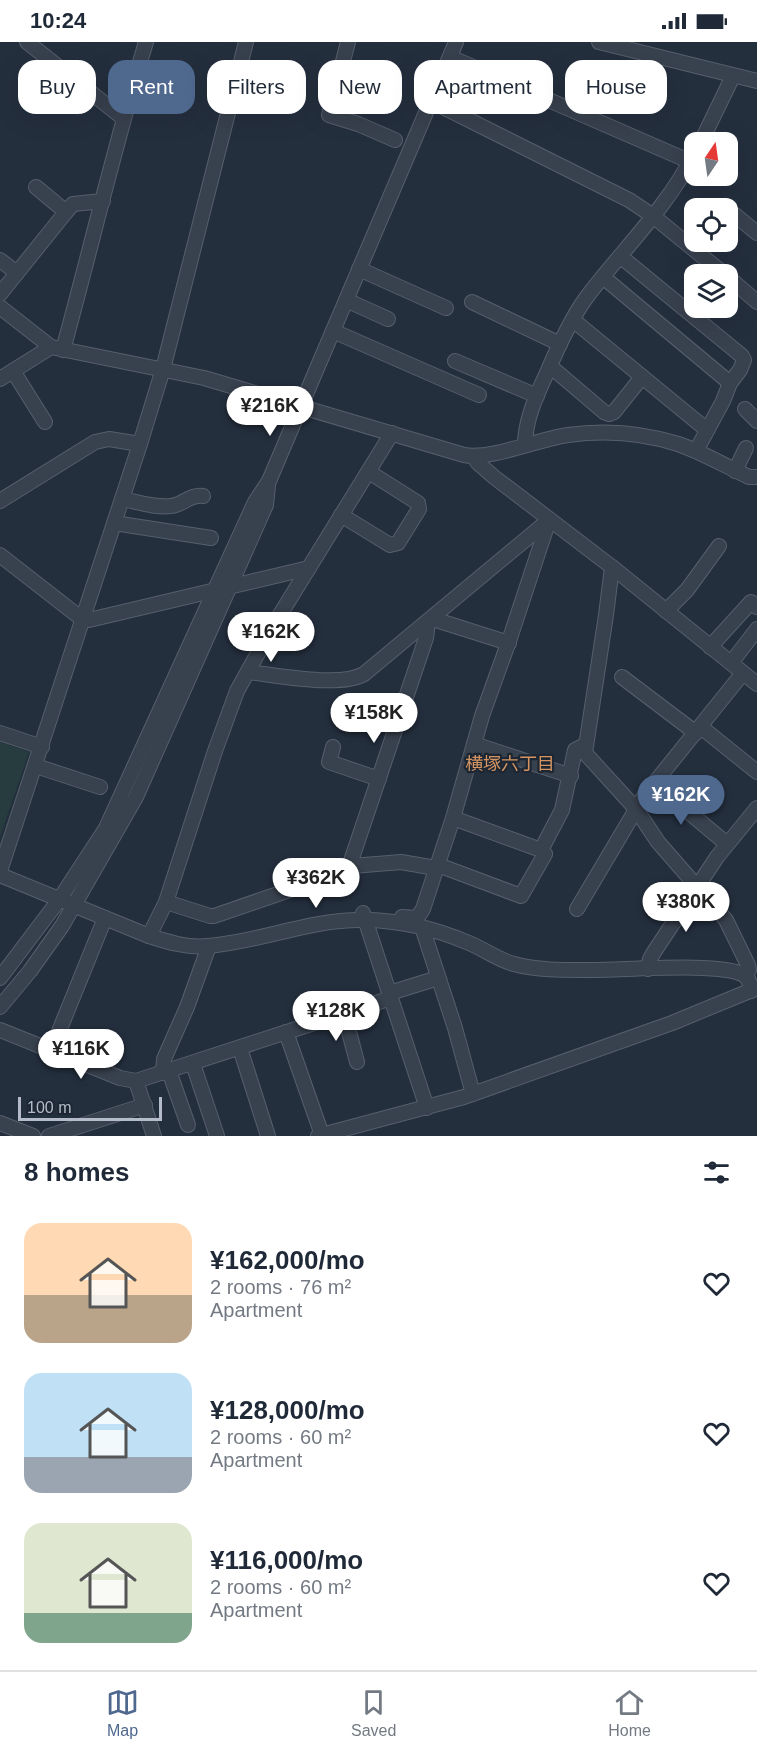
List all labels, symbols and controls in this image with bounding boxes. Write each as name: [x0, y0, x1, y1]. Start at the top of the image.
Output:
text: 10:24: [30, 8, 86, 33]
chip: Buy: [18, 60, 96, 114]
chip: Rent: [108, 60, 195, 114]
chip: Filters: [207, 60, 306, 114]
chip: New: [318, 60, 402, 114]
chip: Apartment: [414, 60, 553, 114]
chip: House: [565, 60, 667, 114]
north arrow: [684, 132, 738, 186]
map controls: [684, 132, 738, 318]
button: locate: [684, 198, 738, 252]
button: layers: [684, 264, 738, 318]
pin: ¥216K: [228, 386, 312, 437]
text: ¥216K: [241, 394, 299, 416]
pin: ¥162K: [229, 612, 313, 663]
text: ¥162K: [242, 620, 300, 642]
pin: ¥158K: [332, 693, 416, 744]
text: ¥158K: [345, 701, 403, 723]
district label: 横塚六丁目: [465, 754, 555, 774]
pin: ¥162K: [639, 775, 723, 826]
text: ¥162K: [652, 783, 710, 805]
pin: ¥362K: [274, 858, 358, 909]
text: ¥362K: [287, 866, 345, 888]
pin: ¥380K: [644, 882, 728, 933]
text: ¥380K: [657, 890, 715, 912]
pin: ¥128K: [294, 991, 378, 1042]
text: ¥128K: [307, 999, 365, 1021]
pin: ¥116K: [39, 1029, 123, 1080]
text: ¥116K: [52, 1037, 110, 1059]
scale bar: [18, 1094, 162, 1122]
text: 100 m: [27, 1099, 71, 1116]
icon: filters: [700, 1156, 733, 1189]
text: 8 homes: [24, 1157, 130, 1187]
text: ¥162,000/mo: [210, 1245, 365, 1275]
icon: home: [72, 1247, 144, 1319]
icon: heart: [700, 1267, 733, 1300]
text: 2 rooms · 76 m²: [210, 1276, 351, 1298]
text: Apartment: [210, 1299, 302, 1321]
text: ¥128,000/mo: [210, 1395, 365, 1425]
icon: home: [72, 1397, 144, 1469]
icon: heart: [700, 1417, 733, 1450]
text: 2 rooms · 60 m²: [210, 1426, 351, 1448]
text: Apartment: [210, 1449, 302, 1471]
text: ¥116,000/mo: [210, 1545, 363, 1575]
icon: home: [72, 1547, 144, 1619]
icon: heart: [700, 1567, 733, 1600]
text: 2 rooms · 60 m²: [210, 1576, 351, 1598]
text: Apartment: [210, 1599, 302, 1621]
tab: Map: [106, 1686, 139, 1740]
tab: Saved: [351, 1686, 396, 1740]
tab: Home: [608, 1686, 651, 1740]

